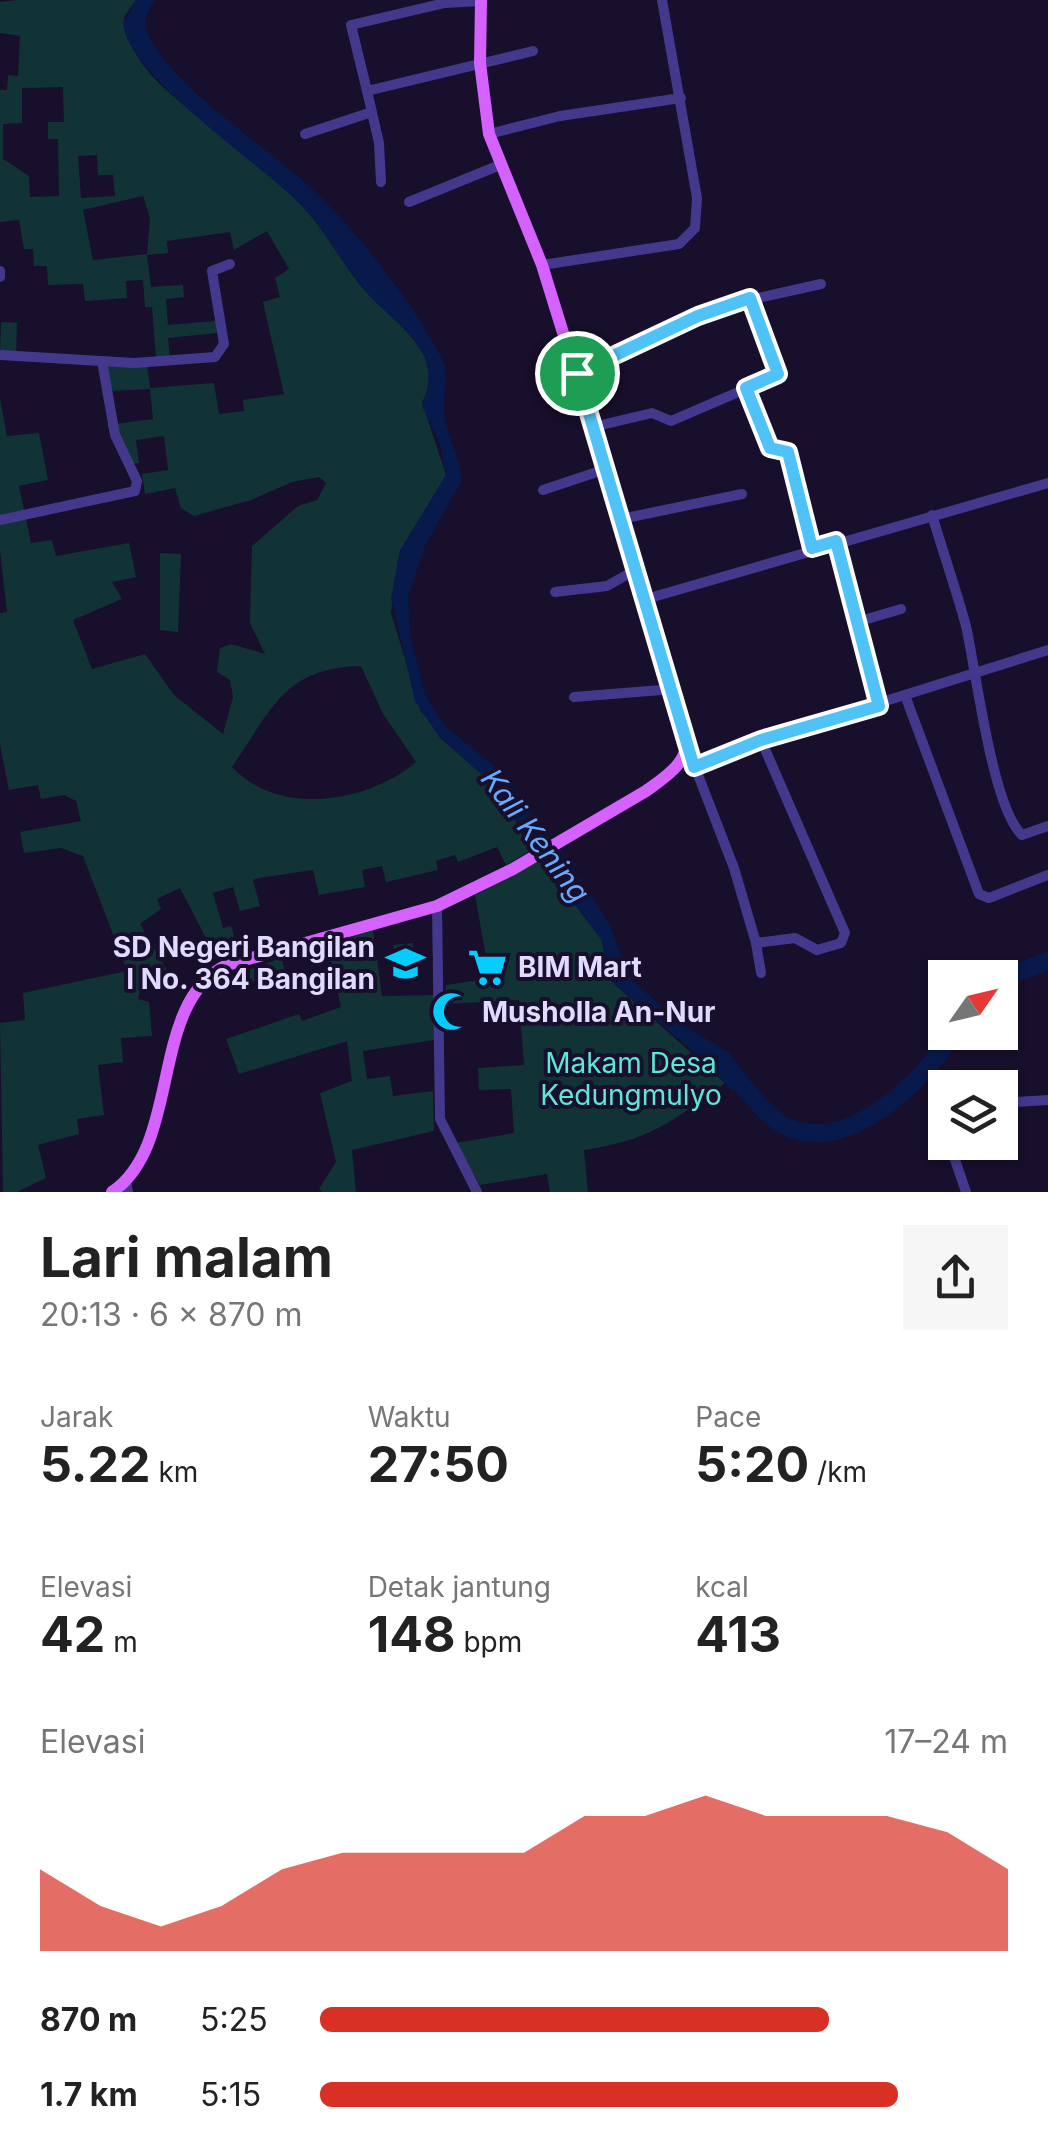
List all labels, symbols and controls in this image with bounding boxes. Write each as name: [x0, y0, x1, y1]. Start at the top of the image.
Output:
pin: [535, 331, 620, 416]
icon: arrive: [550, 346, 605, 401]
water label: Kali Kening: [474, 762, 598, 909]
place label: SD Negeri Bangilan I No. 364 Bangilan: [113, 930, 375, 996]
school or university icon: SD Negeri Bangilan I No. 364 Bangilan: [384, 942, 426, 984]
supermarket icon: BIM Mart: [467, 946, 509, 988]
place label: BIM Mart: [518, 950, 642, 984]
north arrow: [928, 960, 1018, 1050]
map controls: [928, 960, 1018, 1160]
mosque icon: Musholla An-Nur: [431, 991, 473, 1033]
place label: Musholla An-Nur: [482, 995, 715, 1029]
park label: Makam Desa Kedungmulyo: [540, 1046, 722, 1112]
button: layers: [928, 1070, 1018, 1160]
text: Lari malam: [40, 1224, 333, 1290]
button: share: [903, 1225, 1008, 1330]
text: 20:13 · 6 × 870 m: [40, 1295, 303, 1334]
text: Jarak: [40, 1400, 113, 1434]
text: Waktu: [368, 1400, 451, 1434]
text: Pace: [695, 1400, 761, 1434]
text: 5.22: [40, 1434, 151, 1494]
text: 27:50: [368, 1434, 509, 1494]
text: 5:20: [695, 1434, 809, 1494]
text: km: [151, 1455, 198, 1489]
text: /km: [809, 1455, 867, 1489]
text: Elevasi: [40, 1570, 132, 1604]
text: Detak jantung: [368, 1570, 551, 1604]
text: kcal: [695, 1570, 749, 1604]
text: 42: [40, 1604, 105, 1664]
text: 148: [368, 1604, 456, 1664]
text: 413: [695, 1604, 781, 1664]
text: m: [105, 1625, 138, 1659]
text: bpm: [456, 1625, 522, 1659]
text: Elevasi: [40, 1722, 145, 1761]
text: 17–24 m: [884, 1722, 1008, 1761]
text: 870 m: [40, 2000, 137, 2039]
text: 5:25: [200, 2000, 268, 2039]
text: 1.7 km: [40, 2075, 138, 2114]
text: 5:15: [200, 2075, 261, 2114]

